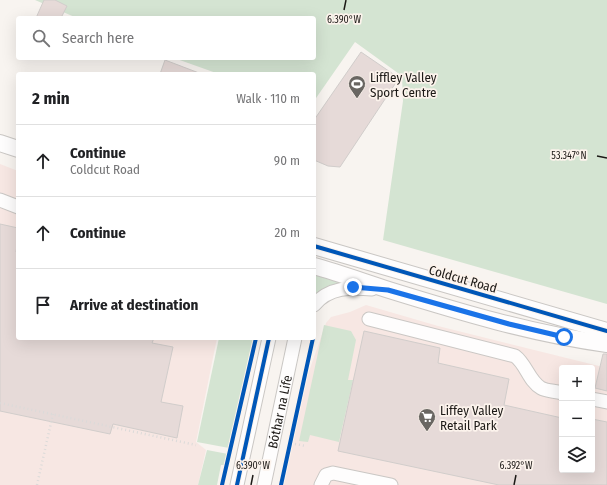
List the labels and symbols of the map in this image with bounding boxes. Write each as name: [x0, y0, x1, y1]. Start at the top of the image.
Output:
text: 6.390°W: [327, 14, 361, 26]
place label: Liffley Valley Sport Centre: [370, 70, 437, 100]
sports icon: Liffley Valley Sport Centre: [347, 74, 367, 99]
text: 53.347°N: [551, 150, 587, 162]
street label: Coldcut Road: [427, 262, 499, 296]
route end: [344, 278, 362, 296]
route start: [555, 328, 573, 346]
street label: Bóthar na Life: [264, 374, 295, 450]
place label: Liffey Valley Retail Park: [440, 403, 504, 433]
supermarket icon: Liffey Valley Retail Park: [417, 407, 437, 432]
text: 6.390°W: [236, 460, 270, 472]
text: 6.392°W: [500, 460, 533, 472]

